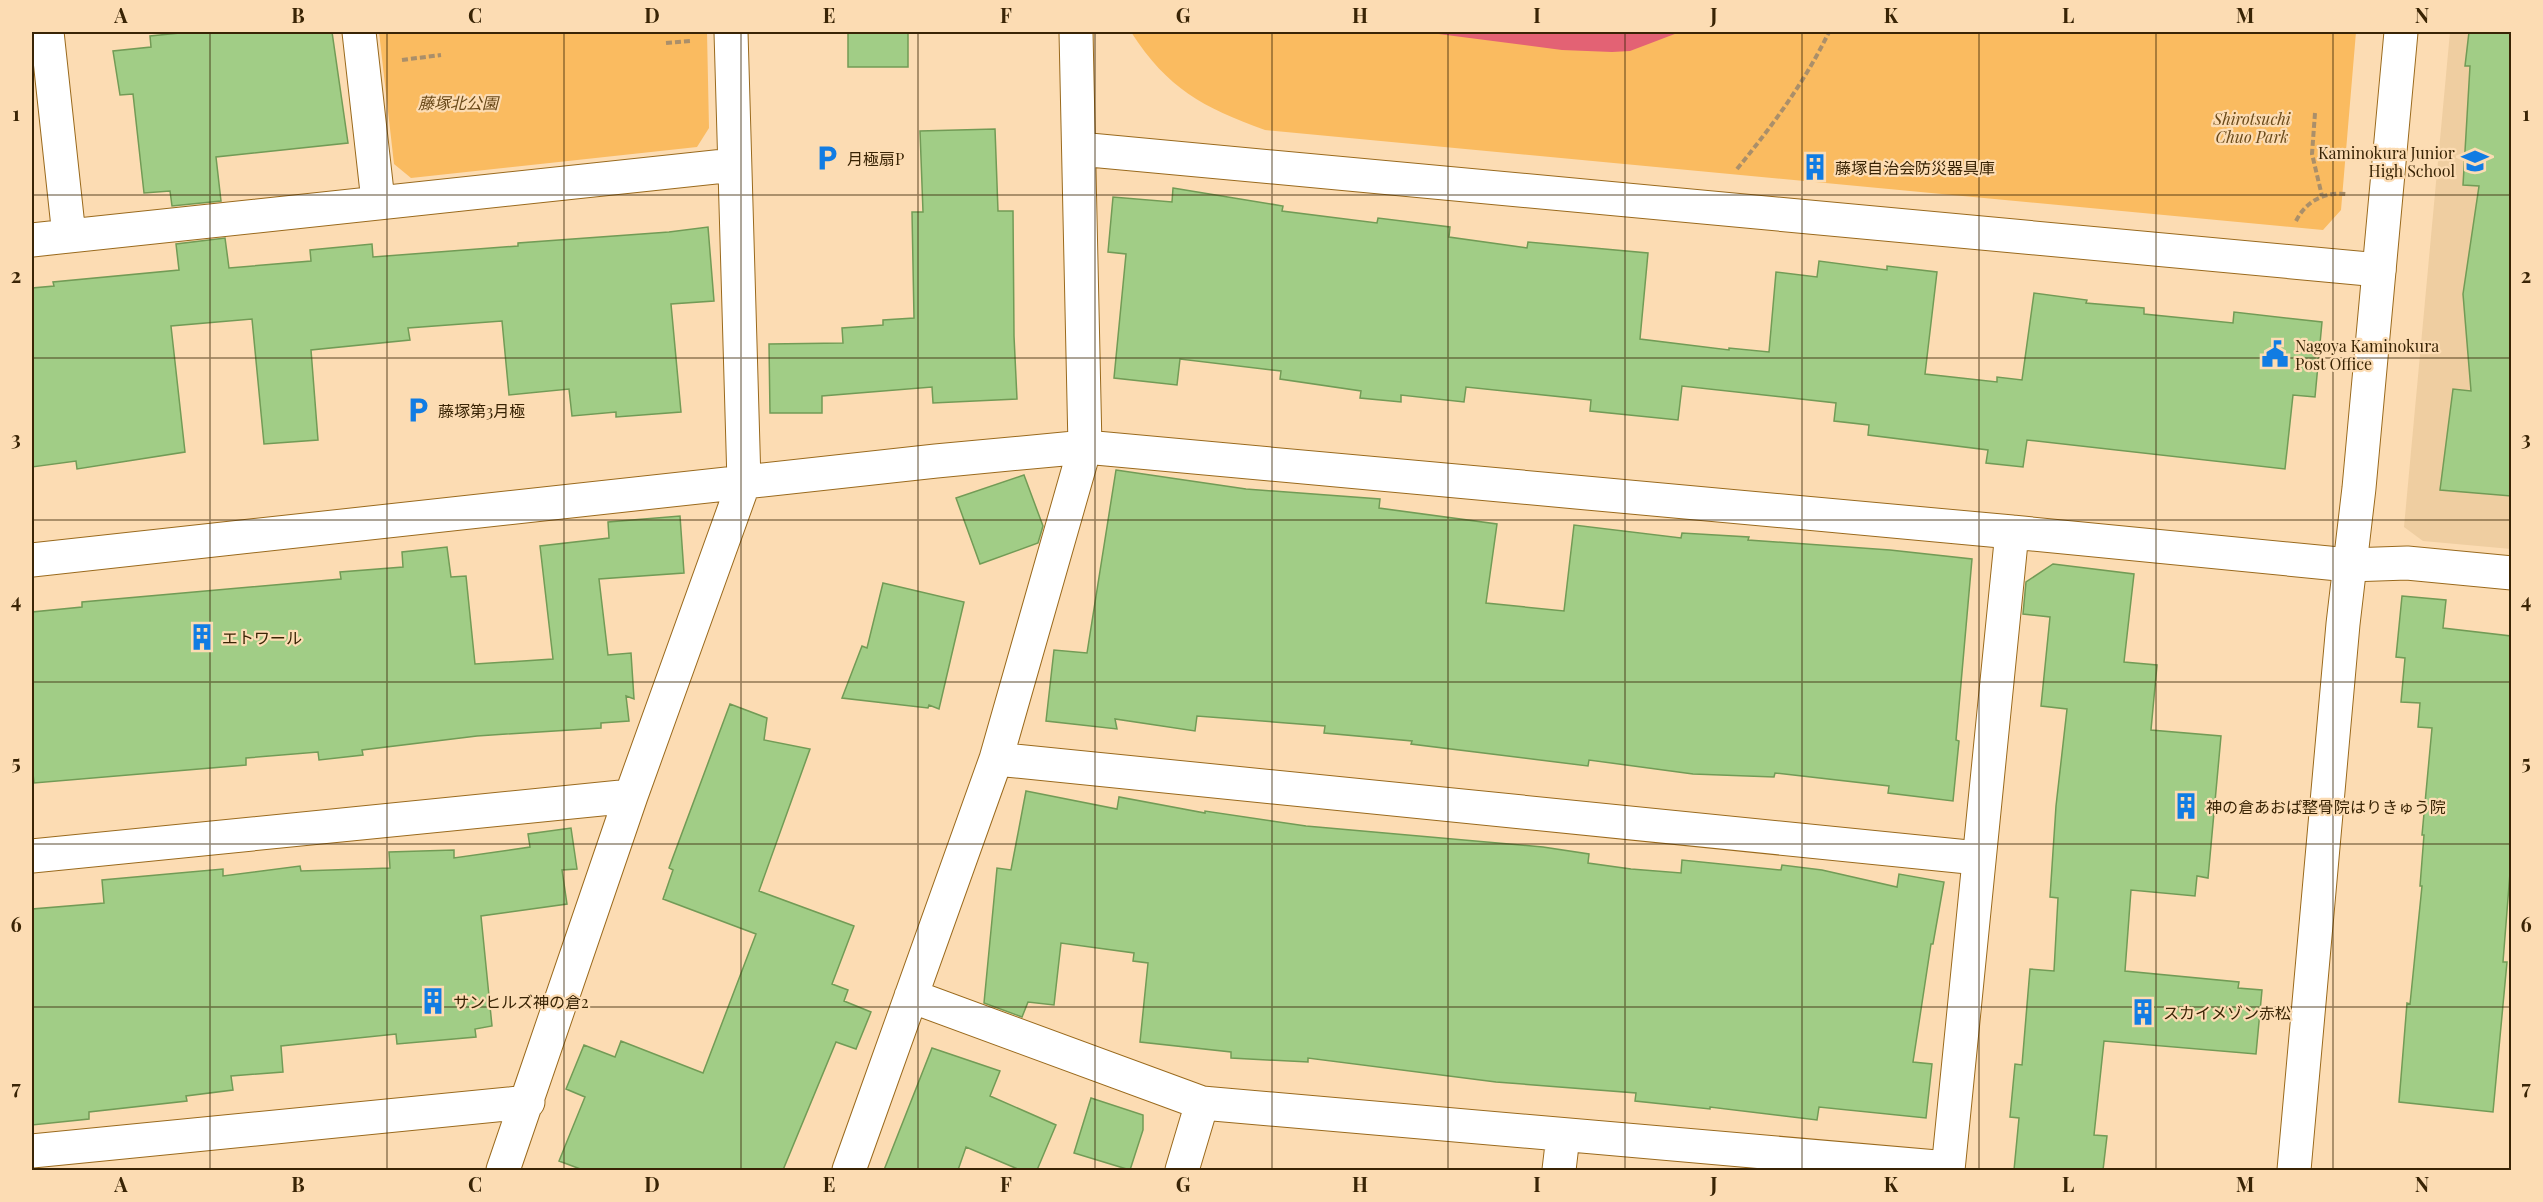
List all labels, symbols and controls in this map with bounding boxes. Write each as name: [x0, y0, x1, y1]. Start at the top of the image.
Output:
text: A: [113, 1, 128, 28]
text: B: [291, 1, 305, 28]
text: C: [468, 1, 482, 28]
text: D: [644, 1, 660, 28]
text: E: [823, 1, 835, 28]
text: F: [1000, 1, 1012, 28]
text: G: [1176, 1, 1191, 28]
text: H: [1352, 1, 1368, 28]
text: I: [1533, 1, 1541, 28]
text: J: [1709, 1, 1718, 28]
text: K: [1884, 1, 1899, 28]
text: L: [2062, 1, 2074, 28]
text: M: [2236, 1, 2254, 28]
text: N: [2415, 1, 2429, 28]
park label: 藤塚北公園: [418, 92, 500, 113]
text: 1: [12, 99, 20, 126]
text: 1: [2522, 99, 2530, 126]
park label: Shirotsuchi Chuo Park: [2212, 108, 2292, 147]
place label: Kaminokura Junior High School: [2318, 142, 2455, 181]
parking icon: 月極扇P: [812, 143, 842, 173]
school or university icon: Kaminokura Junior High School: [2460, 146, 2490, 176]
place label: 月極扇P: [847, 148, 904, 169]
building icon: 藤塚自治会防災器具庫: [1800, 152, 1830, 182]
place label: 藤塚自治会防災器具庫: [1835, 157, 1995, 178]
text: 2: [11, 261, 21, 288]
text: 2: [2521, 261, 2531, 288]
place label: Nagoya Kaminokura Post Office: [2295, 335, 2439, 374]
public building icon: Nagoya Kaminokura Post Office: [2260, 339, 2290, 369]
parking icon: 藤塚第3月極: [403, 395, 433, 425]
place label: 藤塚第3月極: [438, 400, 525, 421]
text: 3: [11, 424, 21, 451]
text: 3: [2521, 424, 2531, 451]
text: 4: [11, 586, 21, 613]
text: 4: [2521, 586, 2531, 613]
building icon: エトワール: [187, 622, 217, 652]
place label: エトワール: [222, 627, 302, 648]
text: 5: [11, 748, 21, 775]
text: 5: [2521, 748, 2531, 775]
building icon: 神の倉あおば整骨院はりきゅう院: [2171, 791, 2201, 821]
place label: 神の倉あおば整骨院はりきゅう院: [2206, 796, 2446, 817]
text: 6: [10, 910, 22, 937]
text: 6: [2520, 910, 2532, 937]
building icon: サンヒルズ神の倉2: [418, 986, 448, 1016]
place label: サンヒルズ神の倉2: [453, 991, 589, 1012]
building icon: スカイメゾン赤松: [2128, 997, 2158, 1027]
place label: スカイメゾン赤松: [2163, 1002, 2291, 1023]
text: 7: [11, 1073, 21, 1100]
text: 7: [2521, 1073, 2531, 1100]
text: A: [113, 1170, 128, 1197]
text: B: [291, 1170, 305, 1197]
text: C: [468, 1170, 482, 1197]
text: D: [644, 1170, 660, 1197]
text: E: [823, 1170, 835, 1197]
text: F: [1000, 1170, 1012, 1197]
text: G: [1176, 1170, 1191, 1197]
text: H: [1352, 1170, 1368, 1197]
text: I: [1533, 1170, 1541, 1197]
text: J: [1709, 1170, 1718, 1197]
text: K: [1884, 1170, 1899, 1197]
text: L: [2062, 1170, 2074, 1197]
text: M: [2236, 1170, 2254, 1197]
text: N: [2415, 1170, 2429, 1197]

